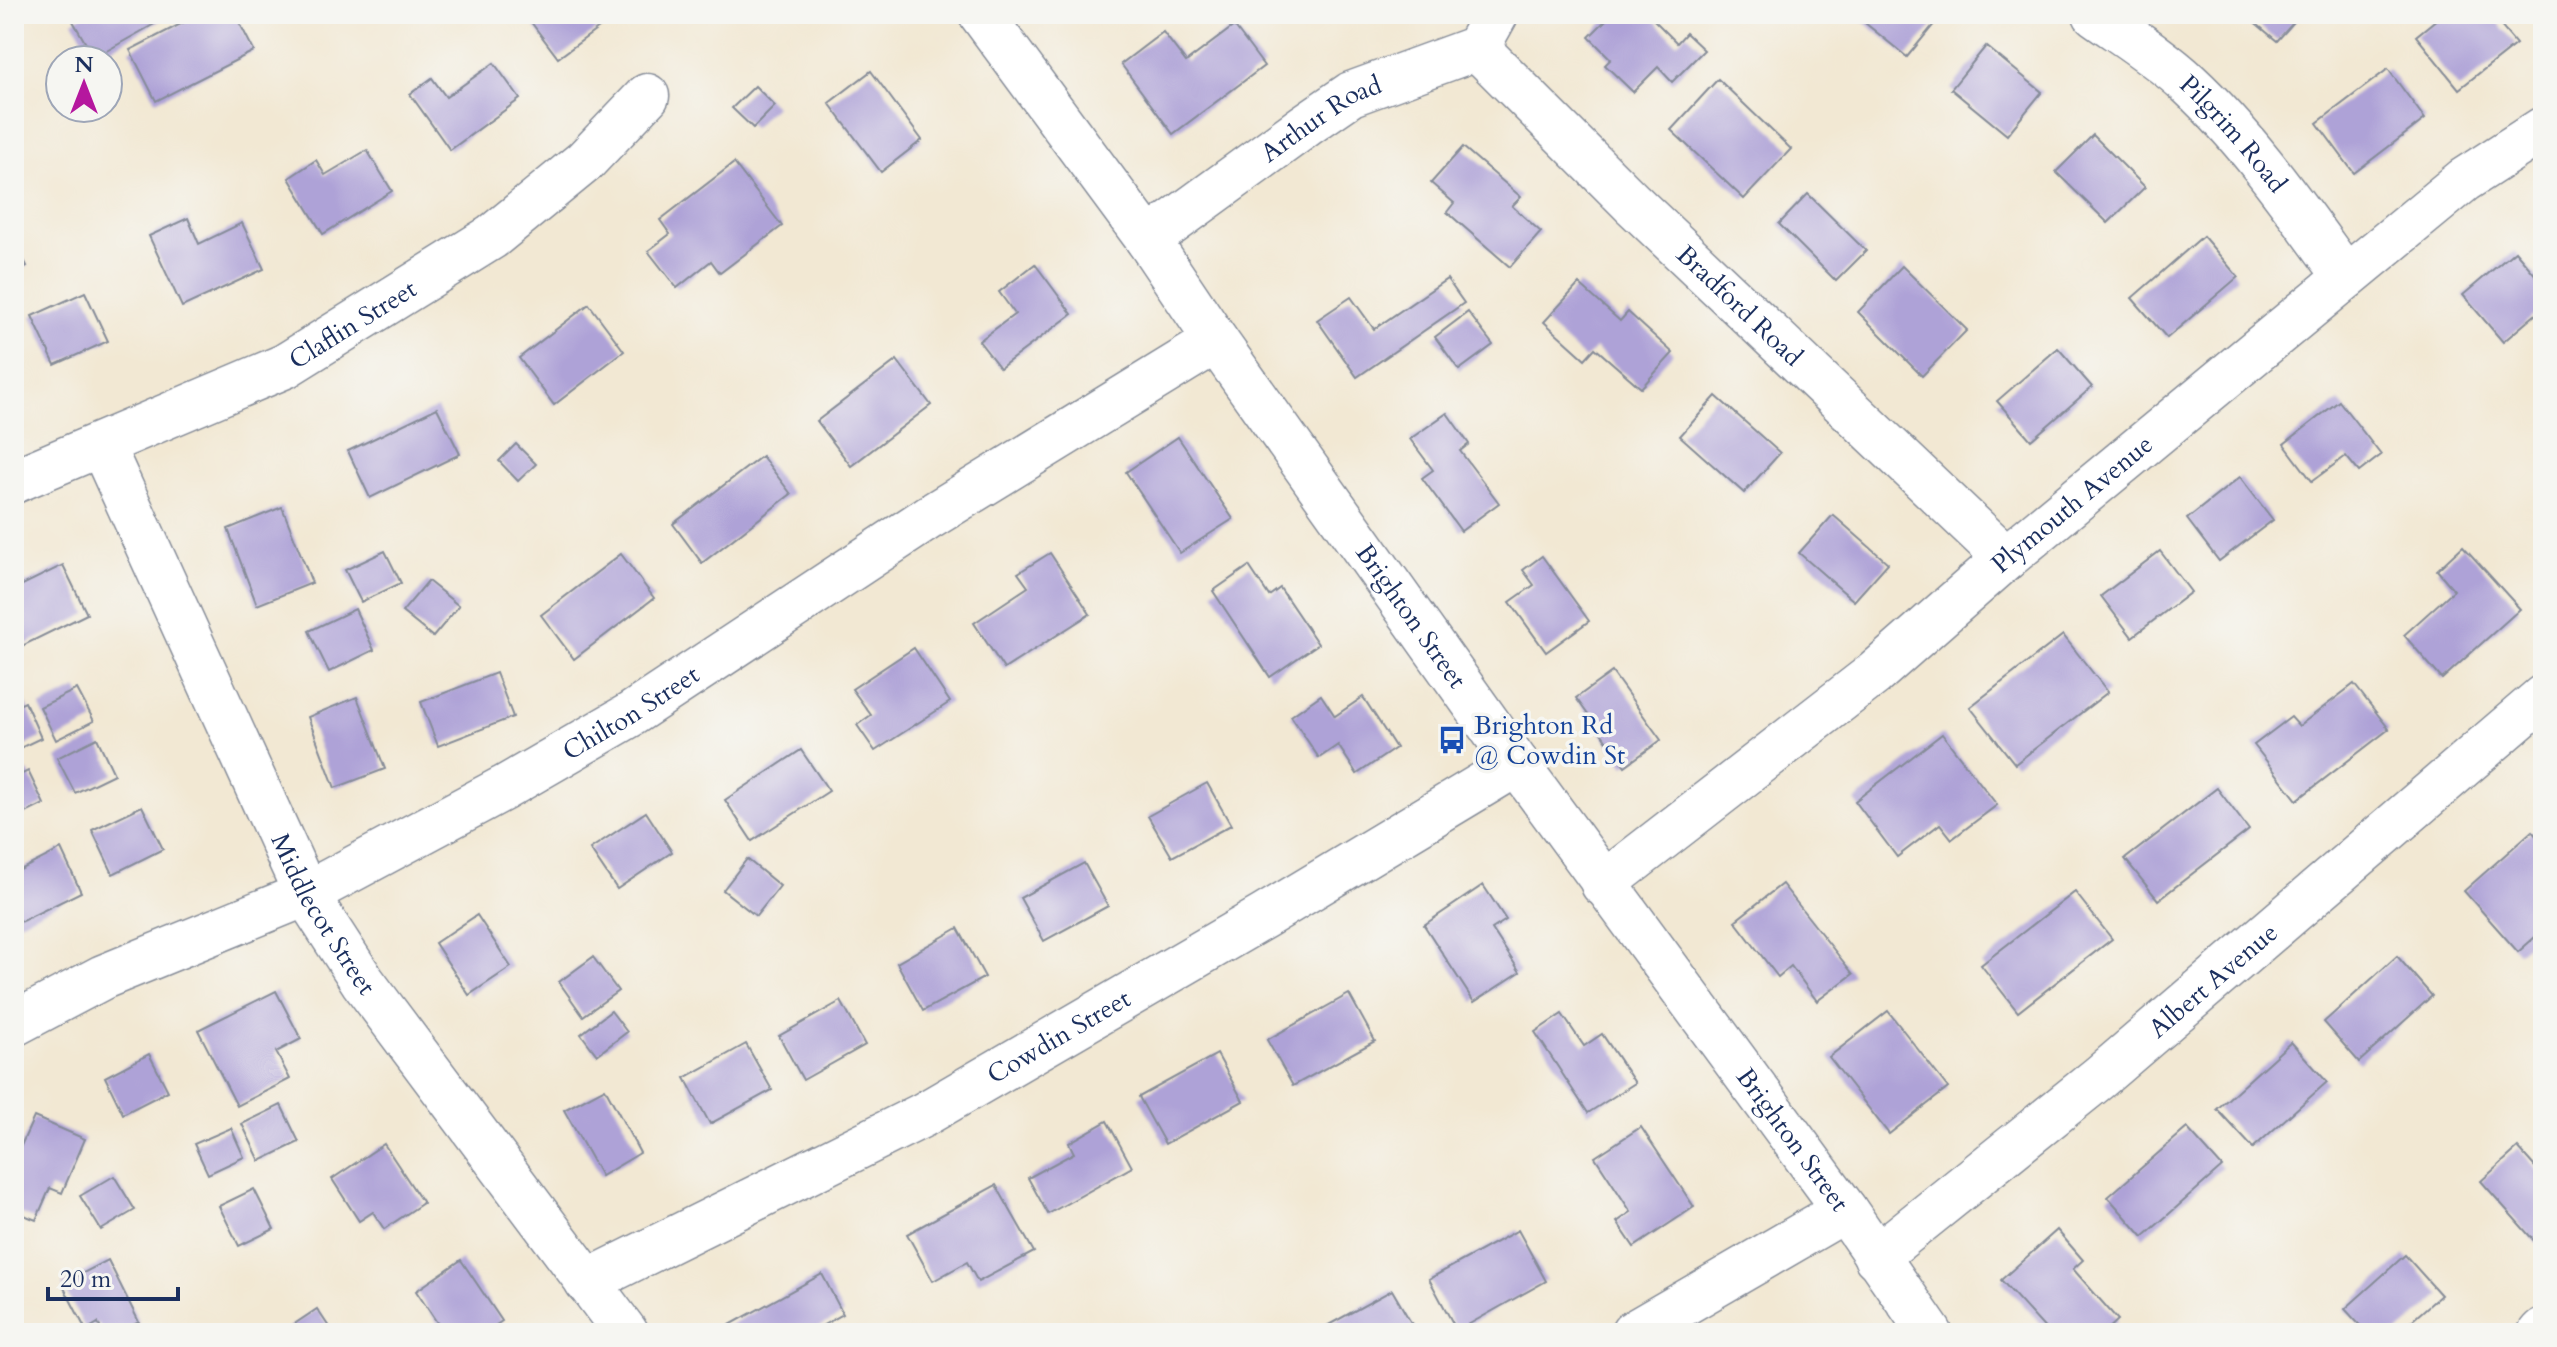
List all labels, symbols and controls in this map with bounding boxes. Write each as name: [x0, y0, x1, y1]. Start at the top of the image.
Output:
north arrow: [44, 44, 124, 124]
text: N: [74, 50, 94, 80]
street label: Arthur Road: [1253, 67, 1386, 170]
street label: Pilgrim Road: [2172, 67, 2295, 200]
street label: Bradford Road: [1669, 237, 1811, 374]
street label: Claflin Street: [282, 271, 423, 377]
street label: Plymouth Avenue: [1984, 426, 2160, 581]
street label: Brighton Street: [1348, 536, 1475, 695]
street label: Chilton Street: [556, 657, 706, 768]
place label: Brighton Rd @ Cowdin St: [1474, 708, 1625, 773]
bus stop icon: Brighton Rd @ Cowdin St: [1437, 725, 1467, 755]
street label: Middlecot Street: [263, 828, 384, 1002]
street label: Albert Avenue: [2141, 915, 2285, 1046]
street label: Cowdin Street: [980, 981, 1137, 1092]
street label: Brighton Street: [1729, 1061, 1858, 1218]
scale bar: [48, 1251, 178, 1301]
text: 20 m: [60, 1263, 112, 1296]

